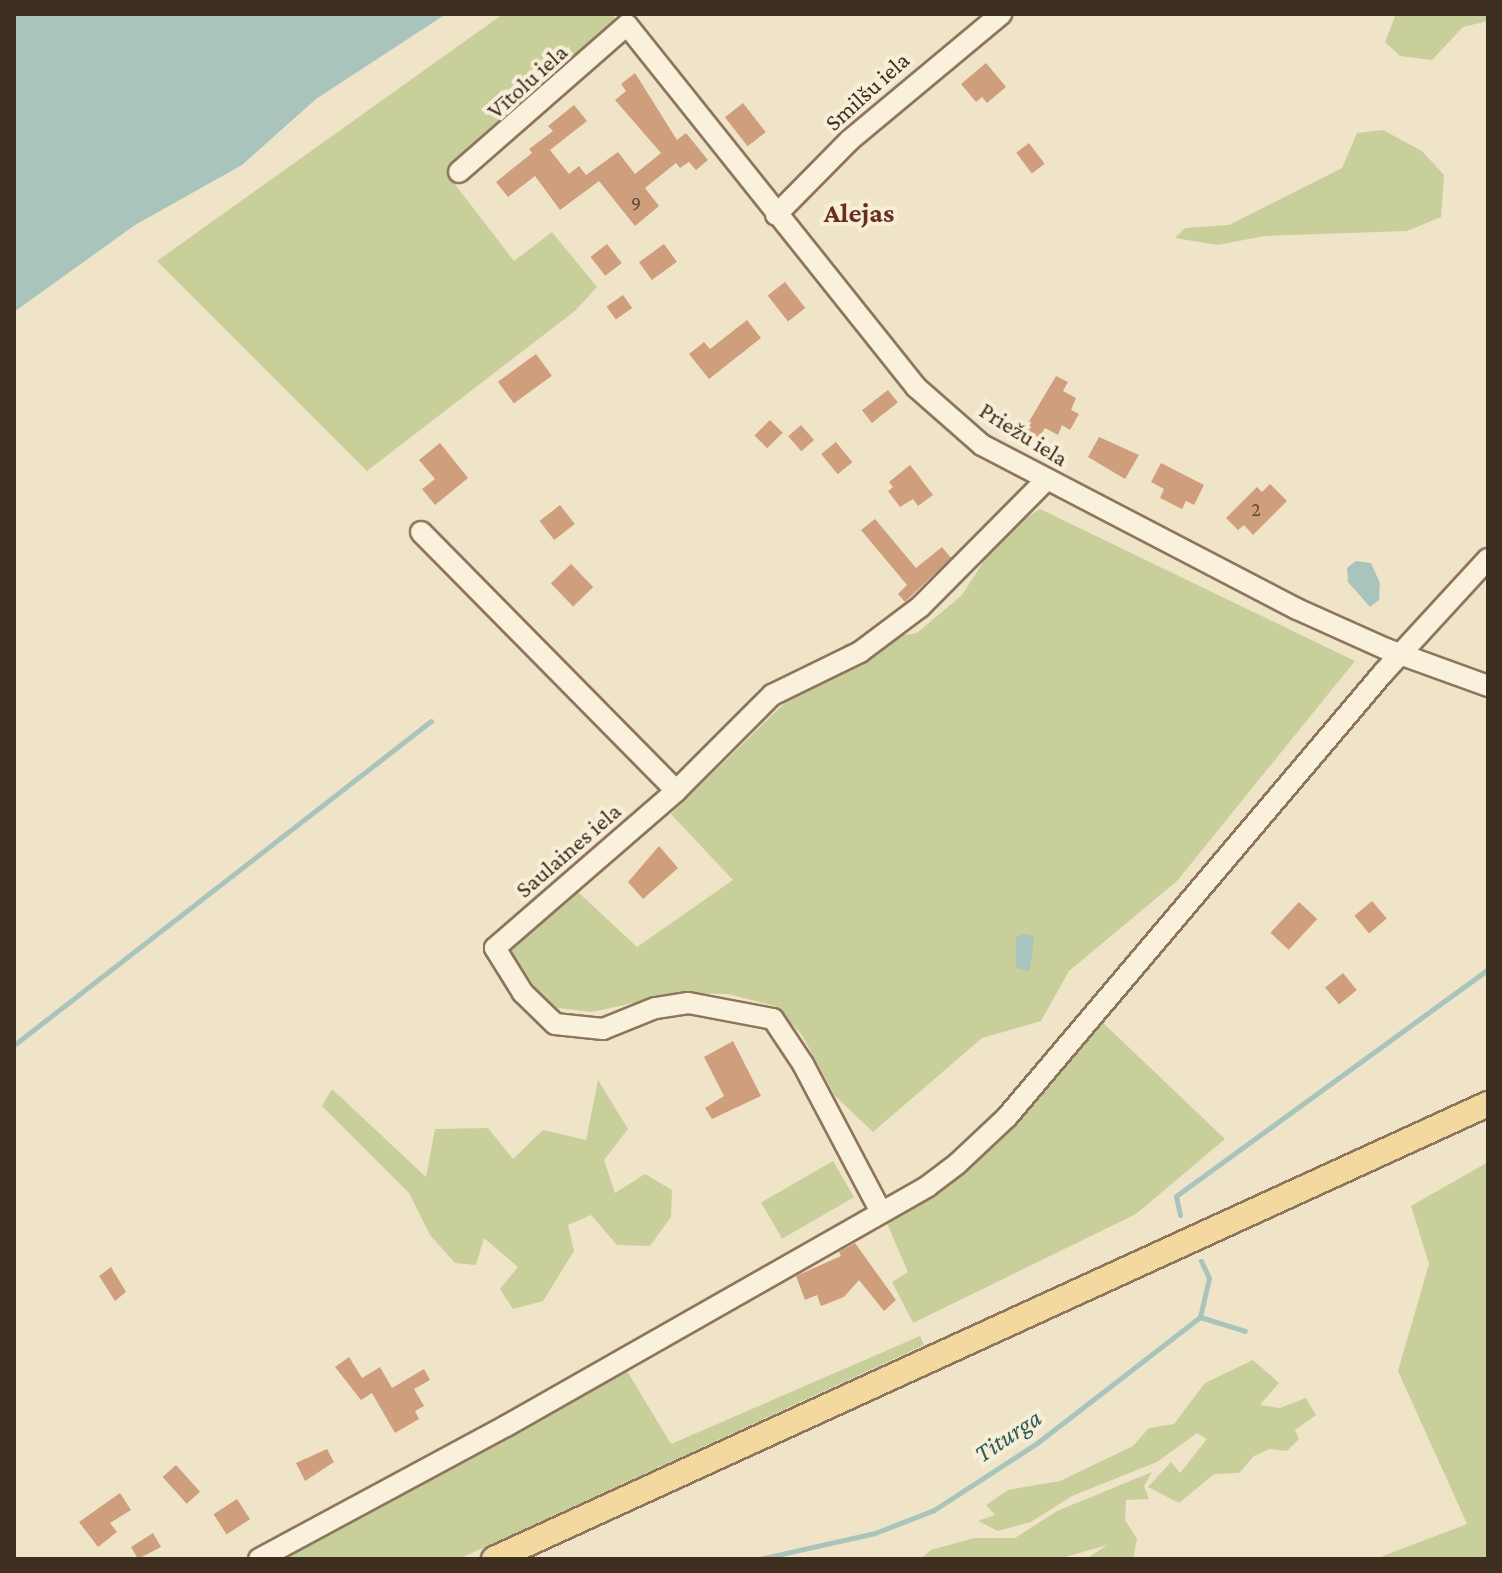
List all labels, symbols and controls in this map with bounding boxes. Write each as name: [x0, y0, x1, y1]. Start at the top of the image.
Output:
street label: Vītolu iela: [481, 37, 573, 125]
street label: Smilšu iela: [819, 46, 915, 136]
house number: 9: [631, 191, 641, 215]
district label: Alejas: [824, 196, 894, 230]
street label: Priežu iela: [974, 396, 1074, 472]
house number: 2: [1251, 497, 1261, 521]
street label: Saulaines iela: [509, 796, 627, 904]
water label: Titurga: [969, 1402, 1047, 1470]

